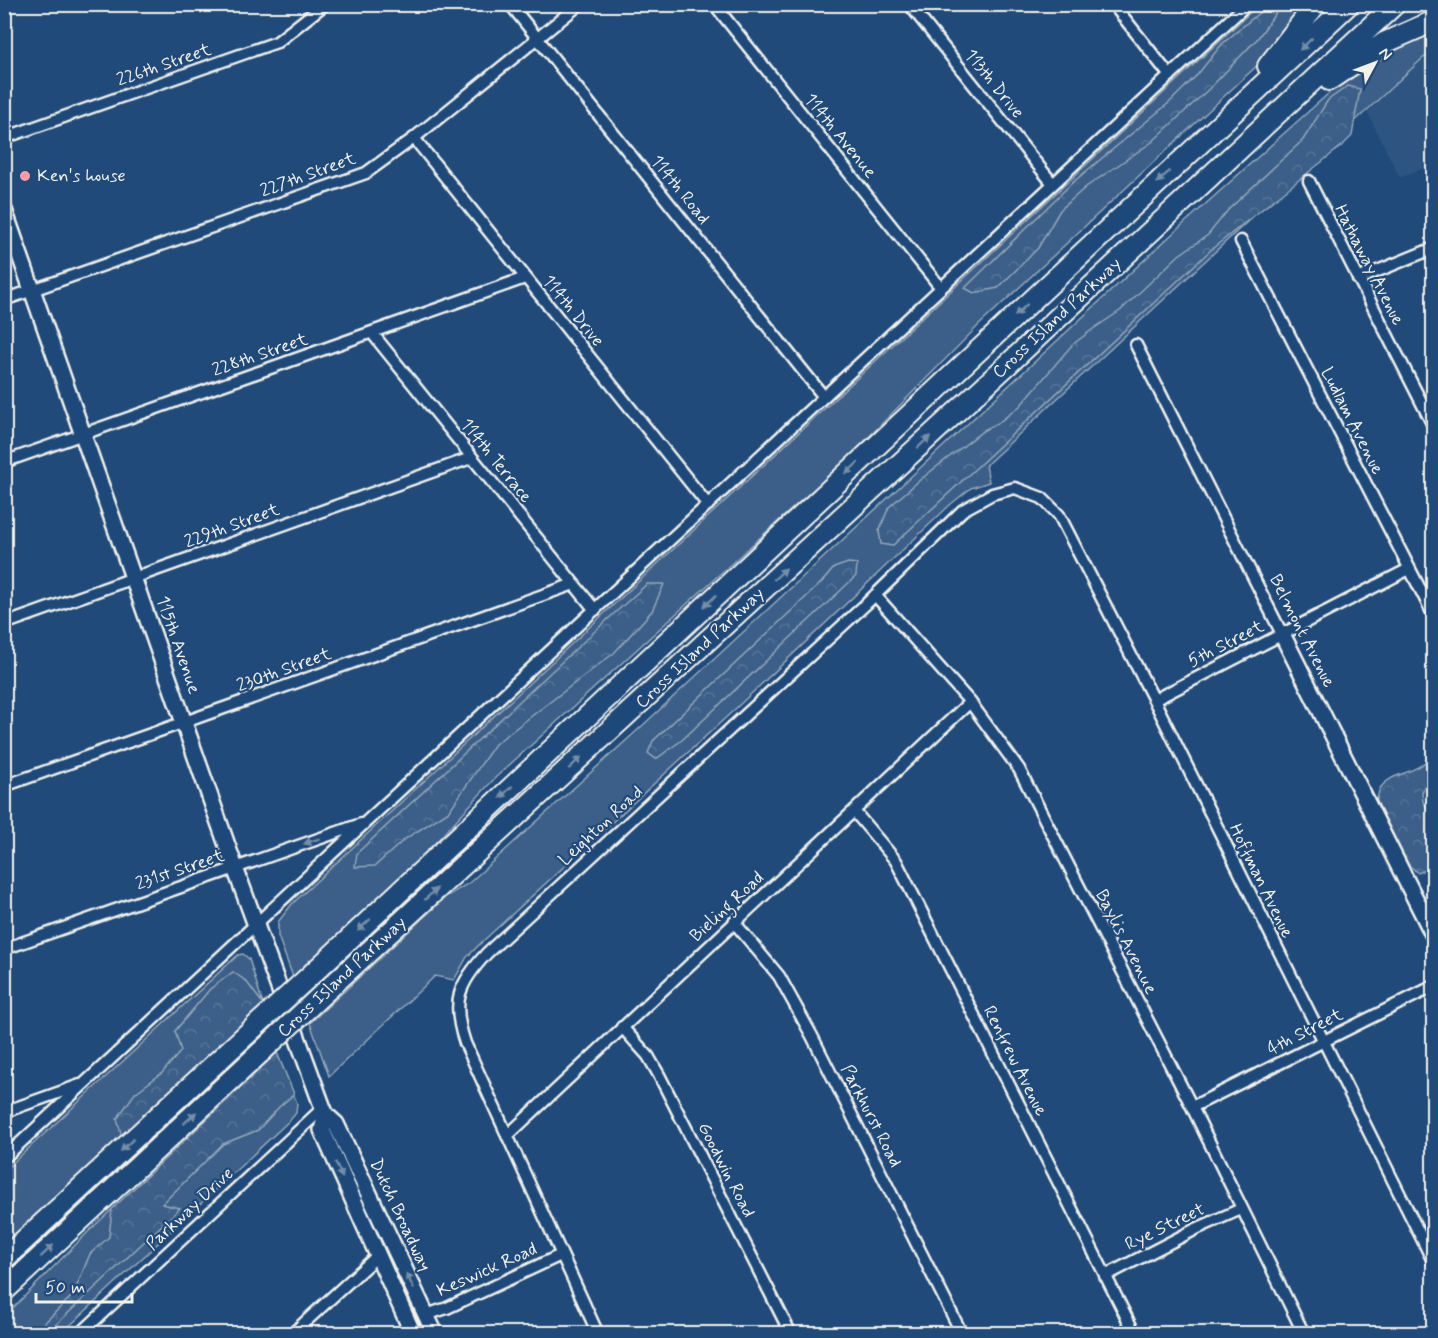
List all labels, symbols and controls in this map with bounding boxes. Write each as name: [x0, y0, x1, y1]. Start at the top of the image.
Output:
north arrow: [1345, 33, 1405, 93]
one-way arrow: [1298, 37, 1313, 51]
street label: 226th Street: [114, 38, 215, 92]
text: N: [1374, 43, 1397, 65]
street label: 113th Drive: [959, 44, 1029, 124]
street label: 114th Avenue: [798, 88, 882, 184]
street label: 227th Street: [257, 146, 359, 203]
street label: 114th Road: [645, 150, 715, 230]
place label: Ken's house: [37, 164, 126, 188]
marker: Ken's house: [18, 169, 32, 183]
one-way arrow: [1156, 170, 1171, 183]
street label: Hathaway Avenue: [1328, 200, 1410, 330]
street label: Cross Island Parkway: [987, 252, 1127, 384]
street label: 114th Drive: [537, 270, 609, 352]
one-way arrow: [1014, 303, 1028, 317]
street label: 228th Street: [209, 327, 311, 383]
street label: Ludlam Avenue: [1315, 363, 1389, 479]
street label: 114th Terrace: [454, 414, 538, 508]
one-way arrow: [916, 436, 931, 449]
one-way arrow: [845, 461, 860, 475]
street label: 229th Street: [181, 498, 283, 554]
one-way arrow: [773, 567, 788, 581]
street label: Belmont Avenue: [1263, 570, 1341, 692]
street label: Cross Island Parkway: [630, 582, 770, 714]
street label: 115th Avenue: [150, 593, 206, 697]
one-way arrow: [703, 594, 718, 607]
street label: 5th Street: [1184, 614, 1269, 673]
street label: 230th Street: [233, 642, 335, 698]
one-way arrow: [567, 757, 582, 770]
street label: Leighton Road: [553, 780, 649, 872]
one-way arrow: [499, 785, 514, 799]
street label: Hoffman Avenue: [1223, 820, 1299, 942]
one-way arrow: [303, 837, 321, 847]
street label: 231st Street: [132, 844, 228, 896]
street label: Bieling Road: [685, 866, 771, 949]
street label: Baylis Avenue: [1089, 885, 1163, 999]
one-way arrow: [424, 888, 438, 902]
street label: Cross Island Parkway: [272, 911, 412, 1043]
one-way arrow: [357, 918, 372, 931]
street label: Renfrew Avenue: [977, 1002, 1053, 1120]
street label: 4th Street: [1263, 1002, 1347, 1061]
street label: Parkhurst Road: [835, 1061, 907, 1171]
one-way arrow: [182, 1112, 197, 1125]
street label: Goodwin Road: [692, 1118, 760, 1222]
one-way arrow: [121, 1138, 135, 1152]
street label: Dutch Broadway: [363, 1155, 437, 1275]
one-way arrow: [334, 1161, 344, 1179]
street label: Parkway Drive: [141, 1162, 239, 1256]
street label: Rye Street: [1121, 1197, 1209, 1257]
street label: Keswick Road: [433, 1237, 541, 1303]
one-way arrow: [40, 1244, 55, 1258]
scale bar: [36, 1266, 132, 1304]
one-way arrow: [405, 1272, 414, 1289]
text: 50 m: [45, 1276, 85, 1300]

